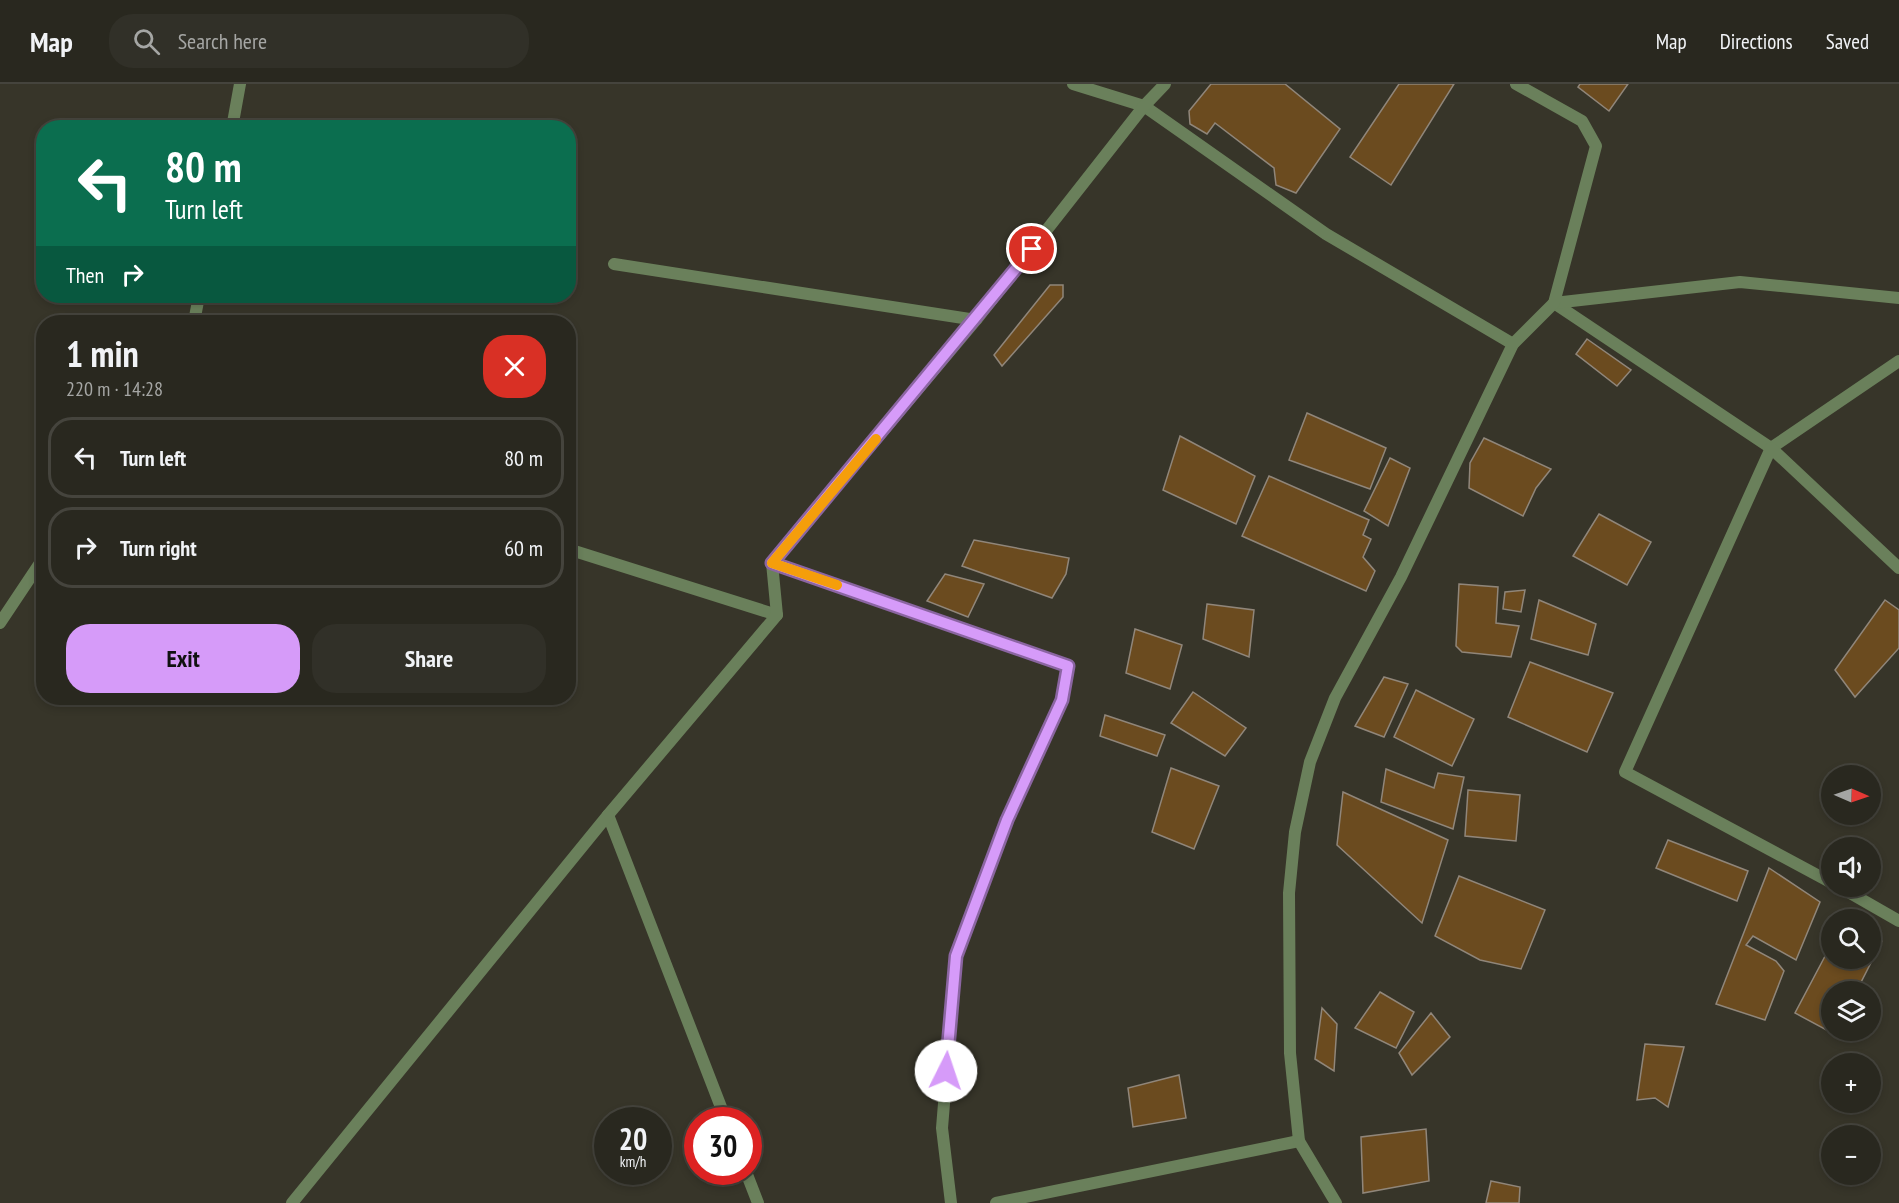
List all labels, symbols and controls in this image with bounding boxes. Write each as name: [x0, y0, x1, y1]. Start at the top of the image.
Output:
search box: [109, 14, 529, 68]
text: Map: [30, 23, 73, 60]
icon: search: [130, 25, 163, 58]
text: Search here: [178, 27, 267, 55]
text: Map: [1656, 28, 1687, 55]
text: Directions: [1720, 28, 1793, 55]
text: Saved: [1826, 28, 1869, 55]
text: 80 m: [165, 139, 242, 194]
icon: left: [66, 144, 144, 222]
text: Turn left: [165, 192, 243, 226]
pin: [1006, 223, 1057, 274]
icon: arrive: [1015, 232, 1048, 265]
icon: right: [116, 258, 149, 291]
text: Then: [66, 261, 104, 289]
text: 1 min: [66, 330, 139, 377]
button: close: [483, 335, 546, 398]
text: 220 m · 14:28: [66, 376, 163, 402]
icon: left: [69, 441, 102, 474]
text: Turn left: [120, 444, 186, 472]
text: 80 m: [504, 444, 543, 472]
icon: right: [69, 531, 102, 564]
text: Turn right: [120, 534, 197, 562]
text: 60 m: [504, 534, 543, 562]
button: Exit: [66, 624, 300, 693]
button: Share: [312, 624, 546, 693]
north arrow: [1821, 765, 1881, 825]
map controls: [1821, 765, 1881, 1185]
button: sound: [1821, 837, 1881, 897]
button: search: [1821, 909, 1881, 969]
button: layers: [1821, 981, 1881, 1041]
position arrow: [914, 1039, 978, 1103]
button: +: [1821, 1053, 1881, 1113]
speed limit sign: 30: [684, 1107, 762, 1185]
text: 20: [619, 1119, 647, 1158]
button: −: [1821, 1125, 1881, 1185]
text: km/h: [620, 1152, 646, 1171]

